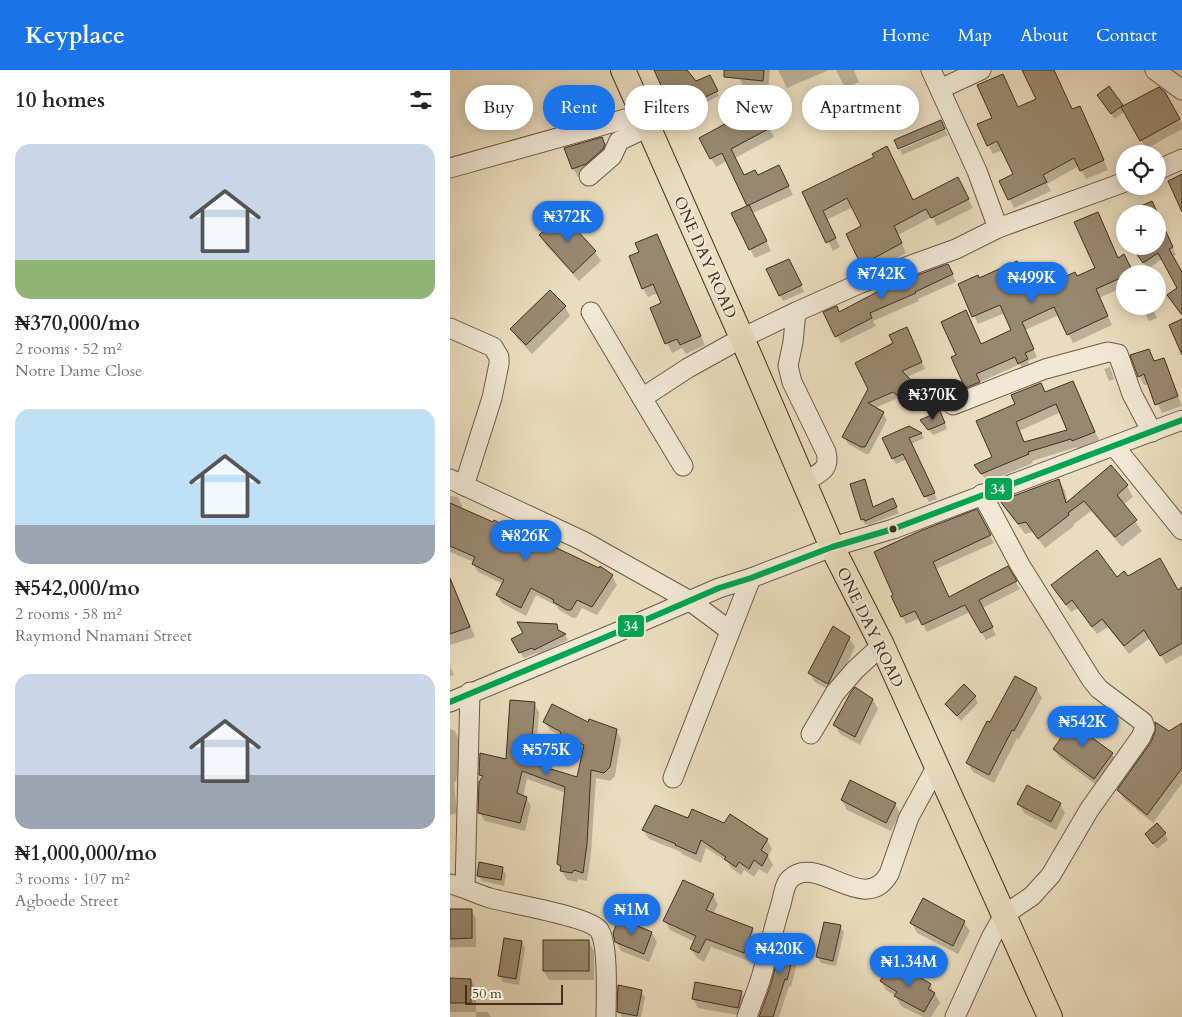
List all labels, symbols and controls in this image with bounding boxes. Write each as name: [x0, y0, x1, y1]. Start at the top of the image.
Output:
text: Keyplace: [25, 19, 125, 52]
text: Home: [882, 23, 930, 48]
text: Map: [958, 23, 992, 48]
text: About: [1020, 23, 1068, 48]
text: Contact: [1096, 23, 1157, 48]
chip: Buy: [465, 85, 533, 130]
chip: Rent: [543, 85, 615, 130]
chip: Filters: [625, 85, 708, 130]
chip: New: [718, 85, 792, 130]
chip: Apartment: [802, 85, 919, 130]
text: 10 homes: [15, 86, 105, 115]
icon: filters: [407, 86, 435, 114]
map controls: [1116, 145, 1166, 315]
button: locate: [1116, 145, 1166, 195]
icon: home: [180, 176, 270, 266]
street label: ONE DAY ROAD: [668, 193, 742, 322]
pin: ₦372K: [533, 200, 603, 243]
button: +: [1116, 205, 1166, 255]
text: ₦372K: [543, 206, 593, 228]
pin: ₦742K: [847, 258, 917, 300]
pin: ₦499K: [997, 262, 1067, 304]
text: ₦742K: [857, 263, 907, 285]
button: −: [1116, 265, 1166, 315]
text: ₦499K: [1007, 267, 1057, 289]
text: ₦370,000/mo: [15, 309, 140, 338]
text: 2 rooms · 52 m²: [15, 338, 122, 360]
text: Notre Dame Close: [15, 360, 142, 382]
pin: ₦370K: [898, 378, 968, 421]
text: ₦370K: [908, 384, 958, 406]
icon: home: [180, 441, 270, 531]
line badge: 34: [984, 477, 1013, 501]
text: 34: [991, 480, 1005, 499]
pin: ₦826K: [491, 520, 561, 562]
unlabelled marker: [888, 524, 898, 534]
text: ₦826K: [501, 525, 551, 547]
street label: ONE DAY ROAD: [831, 563, 909, 691]
text: ₦542,000/mo: [15, 574, 140, 603]
text: 2 rooms · 58 m²: [15, 603, 122, 625]
line badge: 34: [617, 614, 645, 638]
text: 34: [624, 617, 638, 636]
text: Raymond Nnamani Street: [15, 625, 192, 647]
icon: home: [180, 706, 270, 796]
pin: ₦542K: [1048, 706, 1118, 748]
text: ₦542K: [1058, 711, 1108, 733]
pin: ₦575K: [512, 734, 582, 776]
text: ₦575K: [522, 739, 572, 761]
text: ₦1,000,000/mo: [15, 839, 157, 868]
text: 3 rooms · 107 m²: [15, 868, 130, 890]
text: Agboede Street: [15, 890, 118, 912]
pin: ₦1M: [608, 894, 656, 936]
text: ₦1M: [614, 899, 650, 921]
pin: ₦420K: [745, 932, 815, 975]
text: ₦420K: [755, 938, 805, 960]
pin: ₦1.34M: [868, 946, 950, 988]
text: ₦1.34M: [881, 951, 937, 973]
scale bar: [465, 982, 562, 1005]
text: 50 m: [472, 984, 502, 1003]

